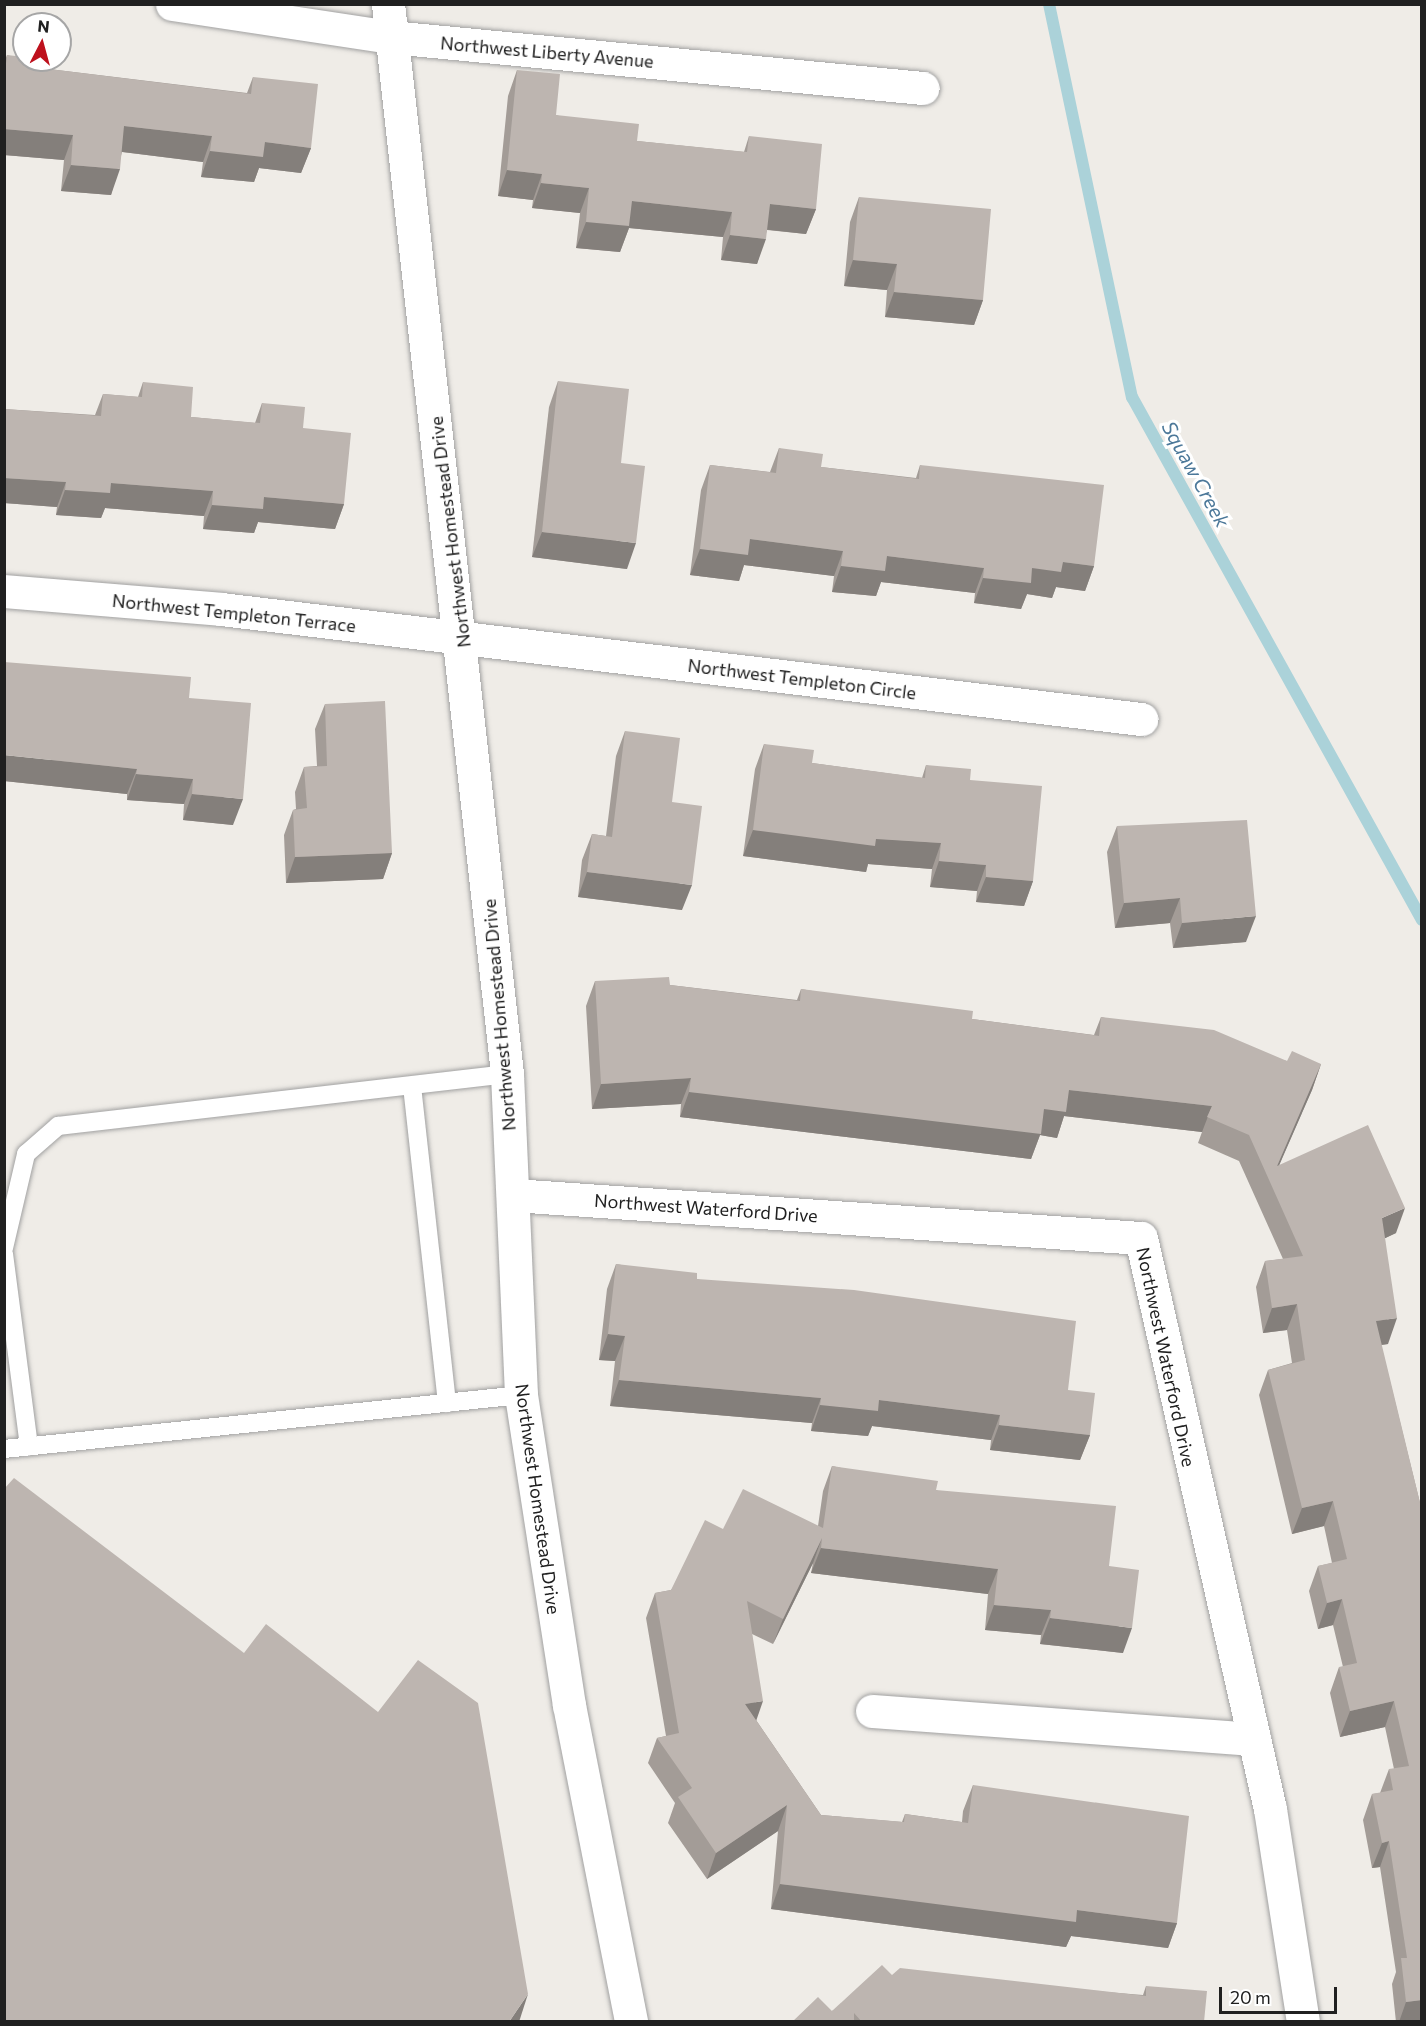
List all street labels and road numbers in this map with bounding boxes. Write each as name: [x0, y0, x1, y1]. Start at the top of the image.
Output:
street label: Northwest Liberty Avenue: [439, 32, 655, 72]
street label: Northwest Homestead Drive: [425, 415, 475, 649]
street label: Northwest Templeton Terrace: [111, 589, 357, 637]
street label: Northwest Templeton Circle: [687, 654, 917, 704]
street label: Northwest Homestead Drive: [478, 898, 520, 1132]
street label: Northwest Waterford Drive: [594, 1189, 818, 1227]
street label: Northwest Waterford Drive: [1132, 1245, 1200, 1469]
street label: Northwest Homestead Drive: [511, 1382, 565, 1616]

